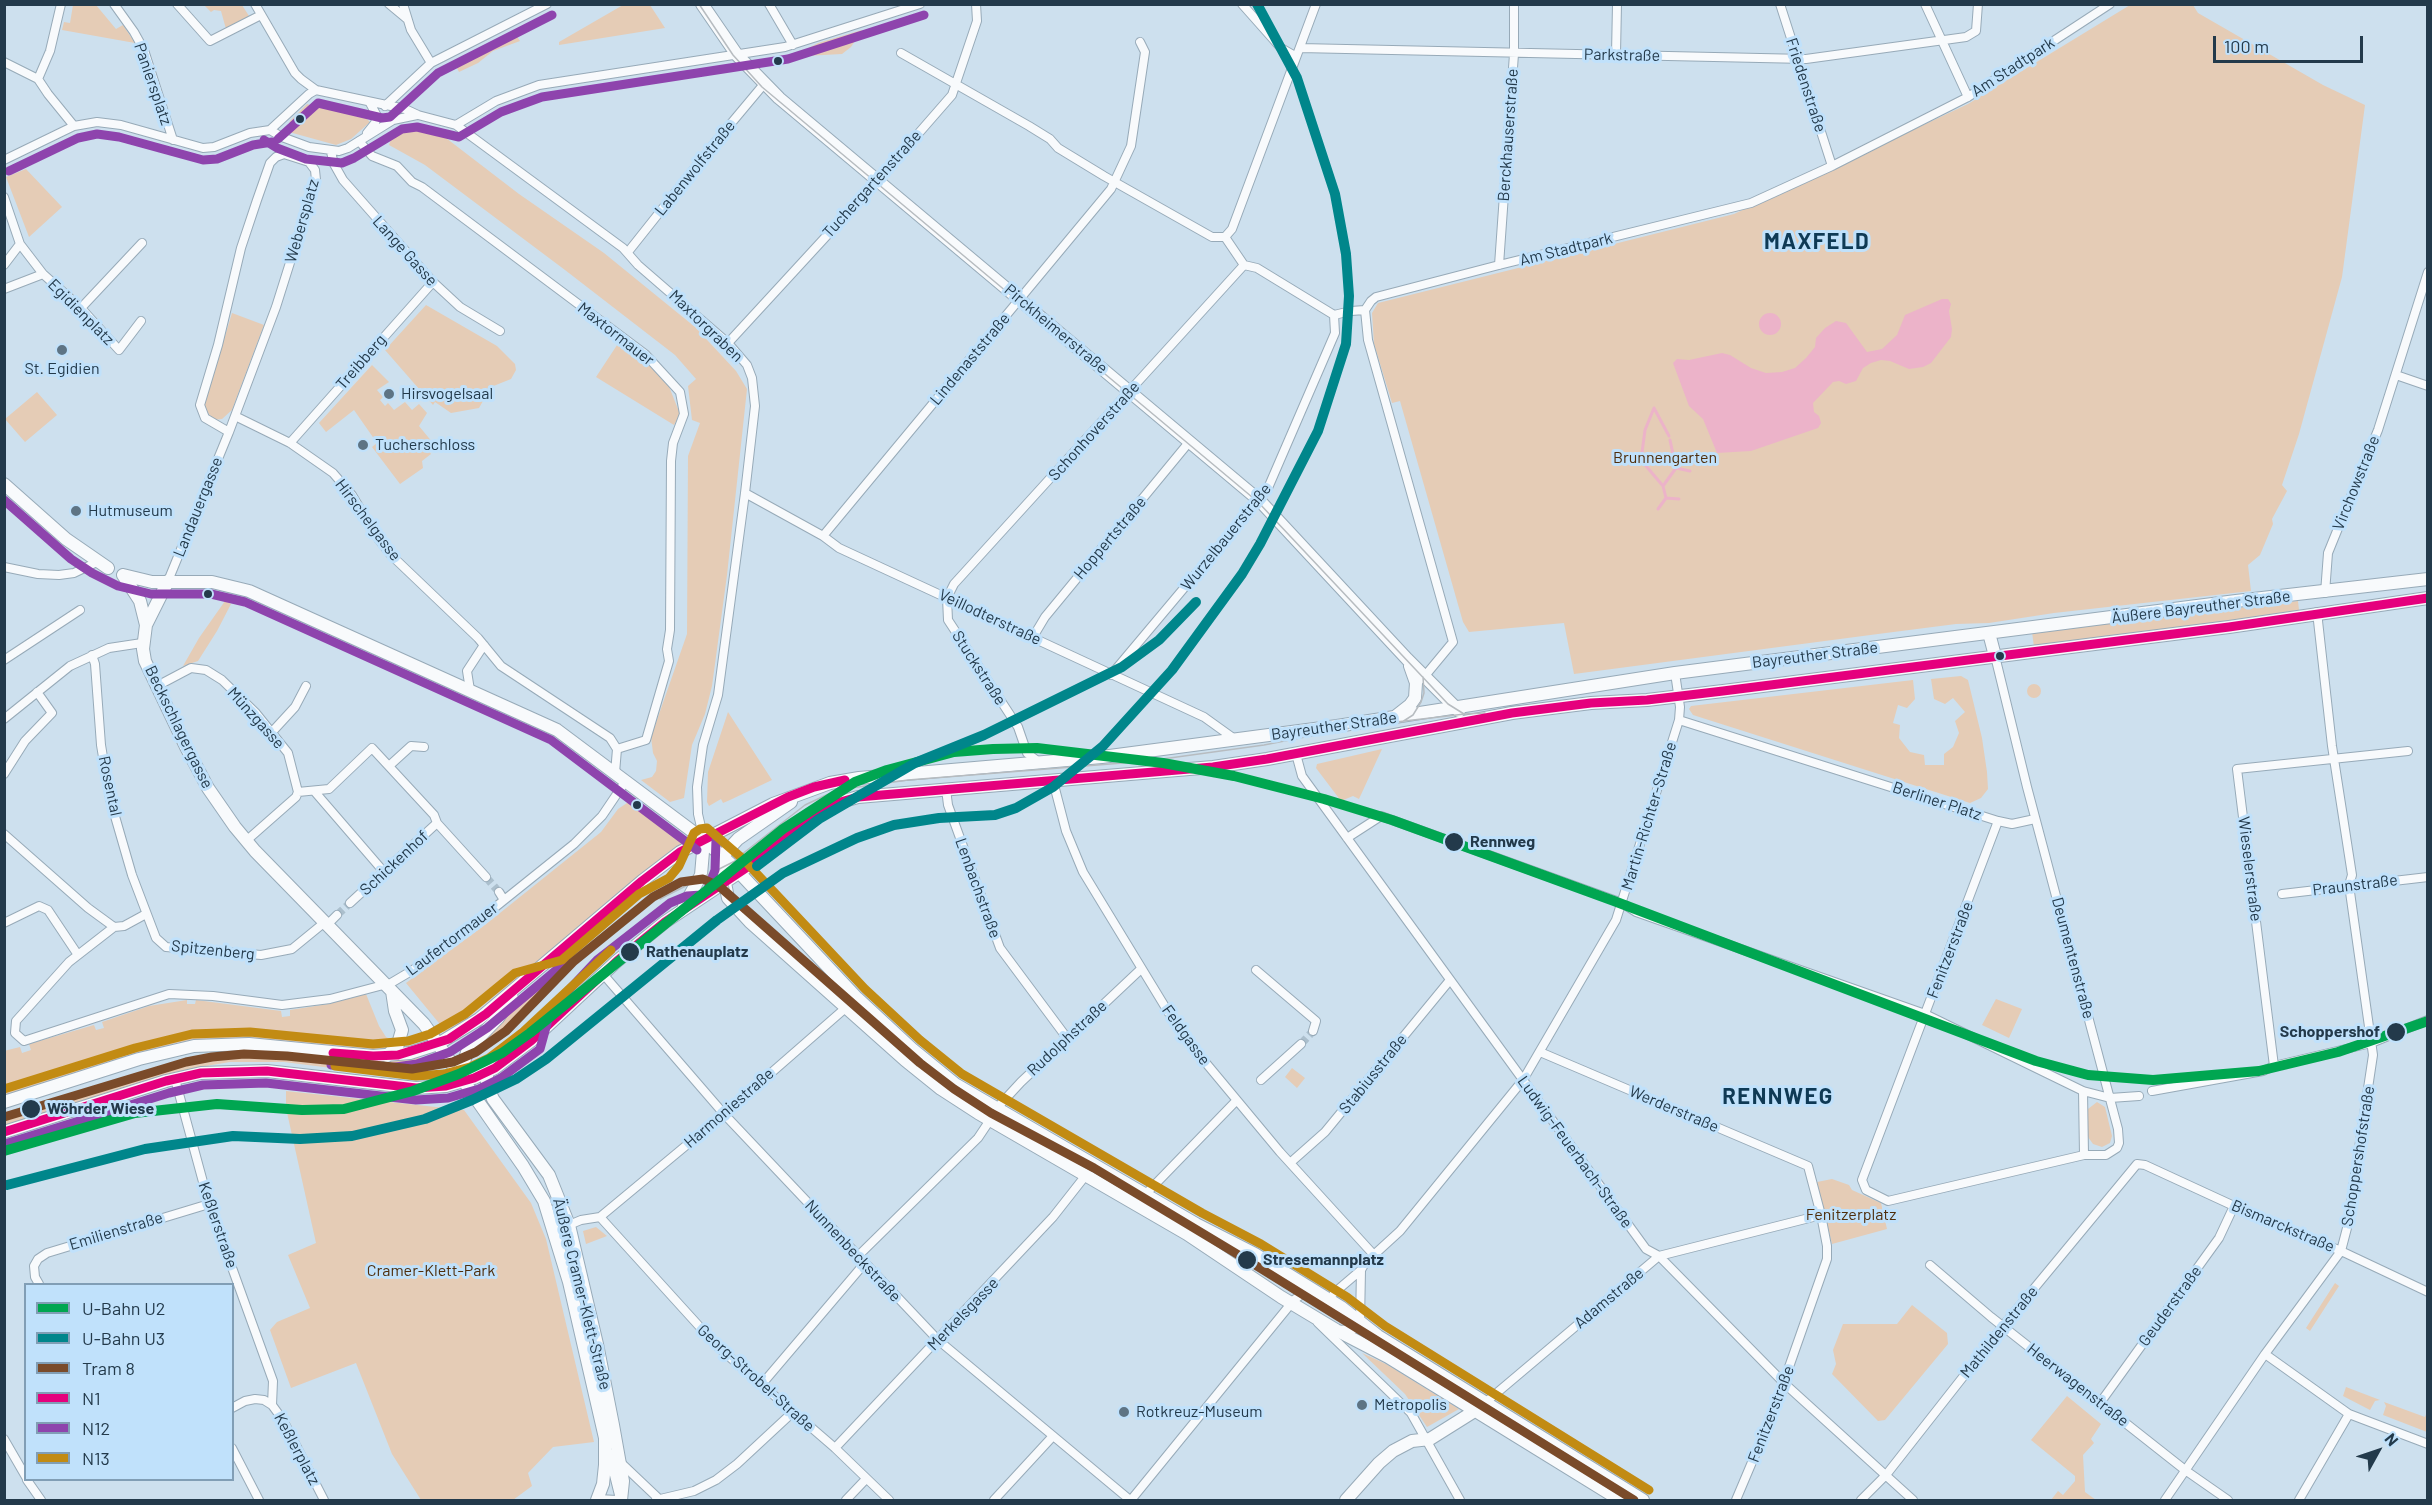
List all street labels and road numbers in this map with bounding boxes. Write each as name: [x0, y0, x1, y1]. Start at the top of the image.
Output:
street label: Am Stadtpark: [1968, 33, 2058, 101]
street label: Friedenstraße: [1782, 35, 1830, 135]
street label: Paniersplatz: [130, 40, 176, 128]
street label: Parkstraße: [1584, 45, 1660, 65]
street label: Berckhauserstraße: [1494, 68, 1522, 202]
street label: Labenwolfstraße: [651, 117, 739, 219]
street label: Tuchergartenstraße: [819, 126, 925, 242]
street label: Webersplatz: [281, 177, 323, 265]
street label: Lange Gasse: [369, 212, 441, 290]
street label: Am Stadtpark: [1518, 228, 1614, 270]
street label: Egidienplatz: [44, 275, 118, 349]
street label: Pirckheimerstraße: [1000, 280, 1112, 378]
street label: Maxtorgraben: [665, 286, 747, 366]
street label: Maxtormauer: [574, 298, 658, 370]
street label: Lindenaststraße: [926, 309, 1014, 409]
street label: Treibberg: [332, 331, 390, 393]
street label: Schonhoverstraße: [1044, 377, 1144, 485]
street label: Virchowstraße: [2328, 433, 2384, 533]
street label: Landauergasse: [169, 454, 227, 560]
street label: Hirschelgasse: [331, 475, 405, 565]
street label: Wurzelbauerstraße: [1177, 480, 1275, 594]
street label: Hoppertstraße: [1070, 493, 1150, 583]
street label: Veillodterstraße: [936, 585, 1044, 649]
street label: Äußere Bayreuther Straße: [2111, 587, 2291, 627]
street label: Stuckstraße: [948, 627, 1010, 709]
street label: Bayreuther Straße: [1751, 638, 1879, 672]
street label: Beckschlagergasse: [141, 662, 217, 792]
street label: Münzgasse: [223, 683, 289, 753]
street label: Bayreuther Straße: [1270, 708, 1398, 744]
street label: Martin-Richter-Straße: [1617, 740, 1681, 892]
street label: Rosental: [94, 754, 126, 818]
street label: Berliner Platz: [1890, 778, 1984, 824]
street label: Wieselerstraße: [2234, 815, 2266, 923]
street label: Schickenhof: [356, 827, 432, 899]
street label: Lenbachstraße: [951, 835, 1005, 941]
street label: Praunstraße: [2311, 870, 2399, 900]
street label: Deumentenstraße: [2048, 895, 2098, 1021]
street label: Laufertormauer: [402, 898, 502, 980]
street label: Fenitzerstraße: [1923, 899, 1977, 1001]
street label: Spitzenberg: [170, 936, 256, 964]
street label: Rudolphstraße: [1023, 996, 1111, 1080]
street label: Feldgasse: [1158, 1001, 1214, 1069]
street label: Stabiusstraße: [1335, 1030, 1411, 1118]
street label: Harmoniestraße: [680, 1064, 778, 1152]
street label: Ludwig-Feuerbach-Straße: [1513, 1072, 1637, 1232]
street label: Werderstraße: [1626, 1082, 1722, 1136]
street label: Schoppershofstraße: [2337, 1084, 2379, 1228]
street label: Keßlerstraße: [194, 1179, 242, 1271]
street label: Äußere Cramer-Klett-Straße: [549, 1196, 615, 1392]
street label: Nunnenbeckstraße: [801, 1196, 905, 1306]
street label: Bismarckstraße: [2229, 1196, 2337, 1256]
street label: Emilienstraße: [67, 1208, 165, 1254]
street label: Geuderstraße: [2134, 1262, 2206, 1350]
street label: Adamstraße: [1570, 1263, 1648, 1333]
street label: Merkelsgasse: [924, 1274, 1002, 1354]
street label: Mathildenstraße: [1956, 1282, 2042, 1382]
street label: Georg-Strobel-Straße: [694, 1320, 818, 1436]
street label: Heerwagenstraße: [2023, 1339, 2133, 1431]
street label: Fenitzerstraße: [1744, 1363, 1798, 1465]
street label: Keßlerplatz: [270, 1410, 324, 1488]

